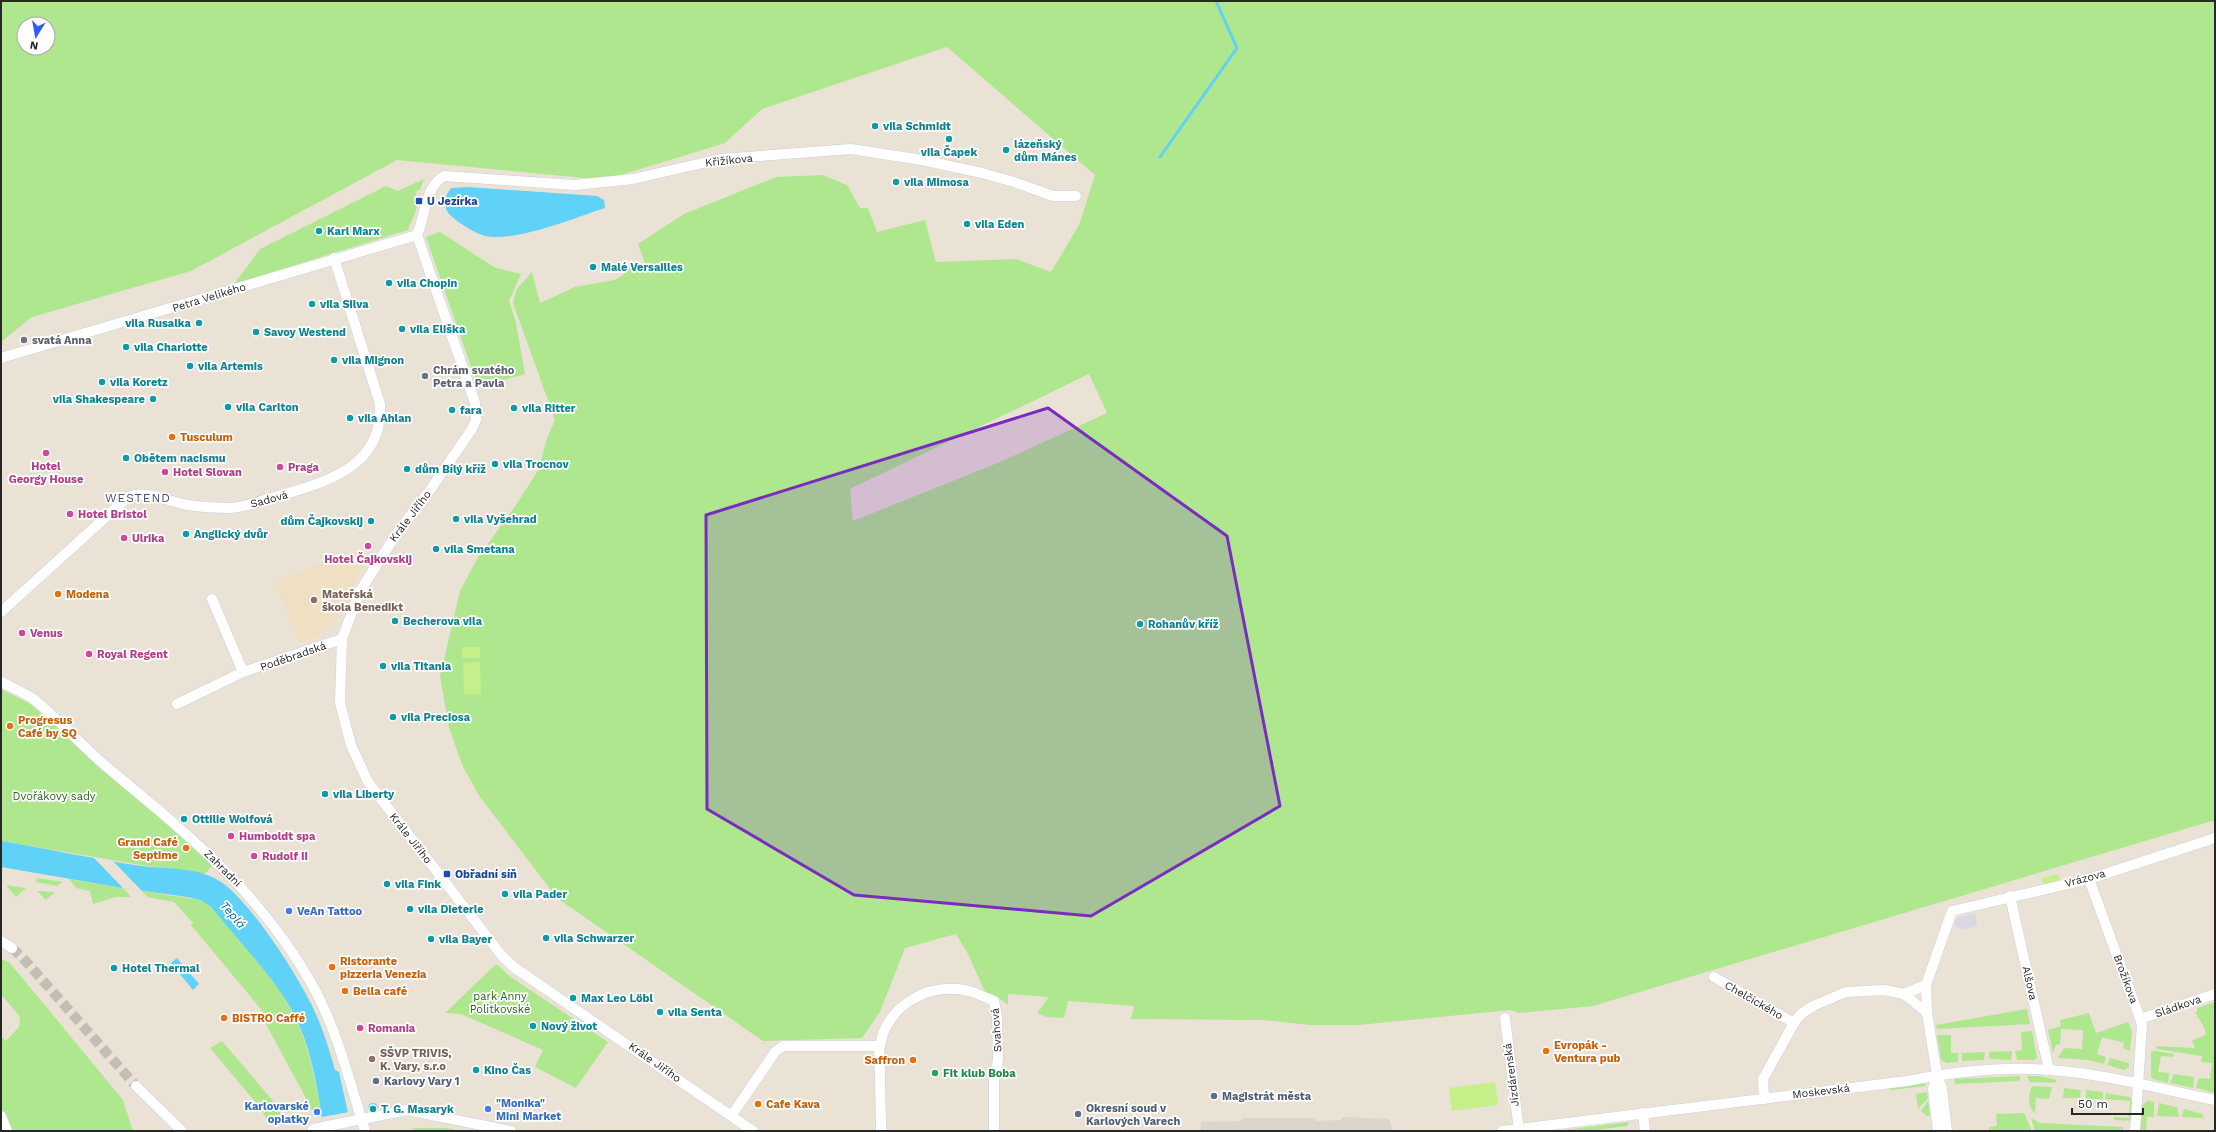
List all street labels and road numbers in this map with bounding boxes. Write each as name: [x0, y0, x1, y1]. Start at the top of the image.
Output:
street label: Křižíkova: [705, 152, 754, 169]
street label: Petra Velikého: [171, 280, 247, 315]
street label: Sadová: [249, 488, 289, 511]
street label: Krále Jiřího: [387, 488, 434, 545]
street label: Poděbradská: [258, 639, 328, 674]
street label: Krále Jiřího: [387, 810, 434, 866]
street label: Zahradní: [201, 847, 244, 890]
street label: Vrázova: [2063, 867, 2107, 890]
street label: Brožíkova: [2111, 953, 2140, 1005]
street label: Alšova: [2019, 965, 2040, 1002]
street label: Chelčického: [1722, 979, 1785, 1022]
street label: Sládkova: [2153, 993, 2203, 1020]
street label: Svahová: [988, 1008, 1005, 1052]
street label: Krále Jiřího: [626, 1040, 683, 1085]
street label: Jízdárenská: [1501, 1043, 1522, 1107]
street label: Moskevská: [1792, 1082, 1850, 1101]

